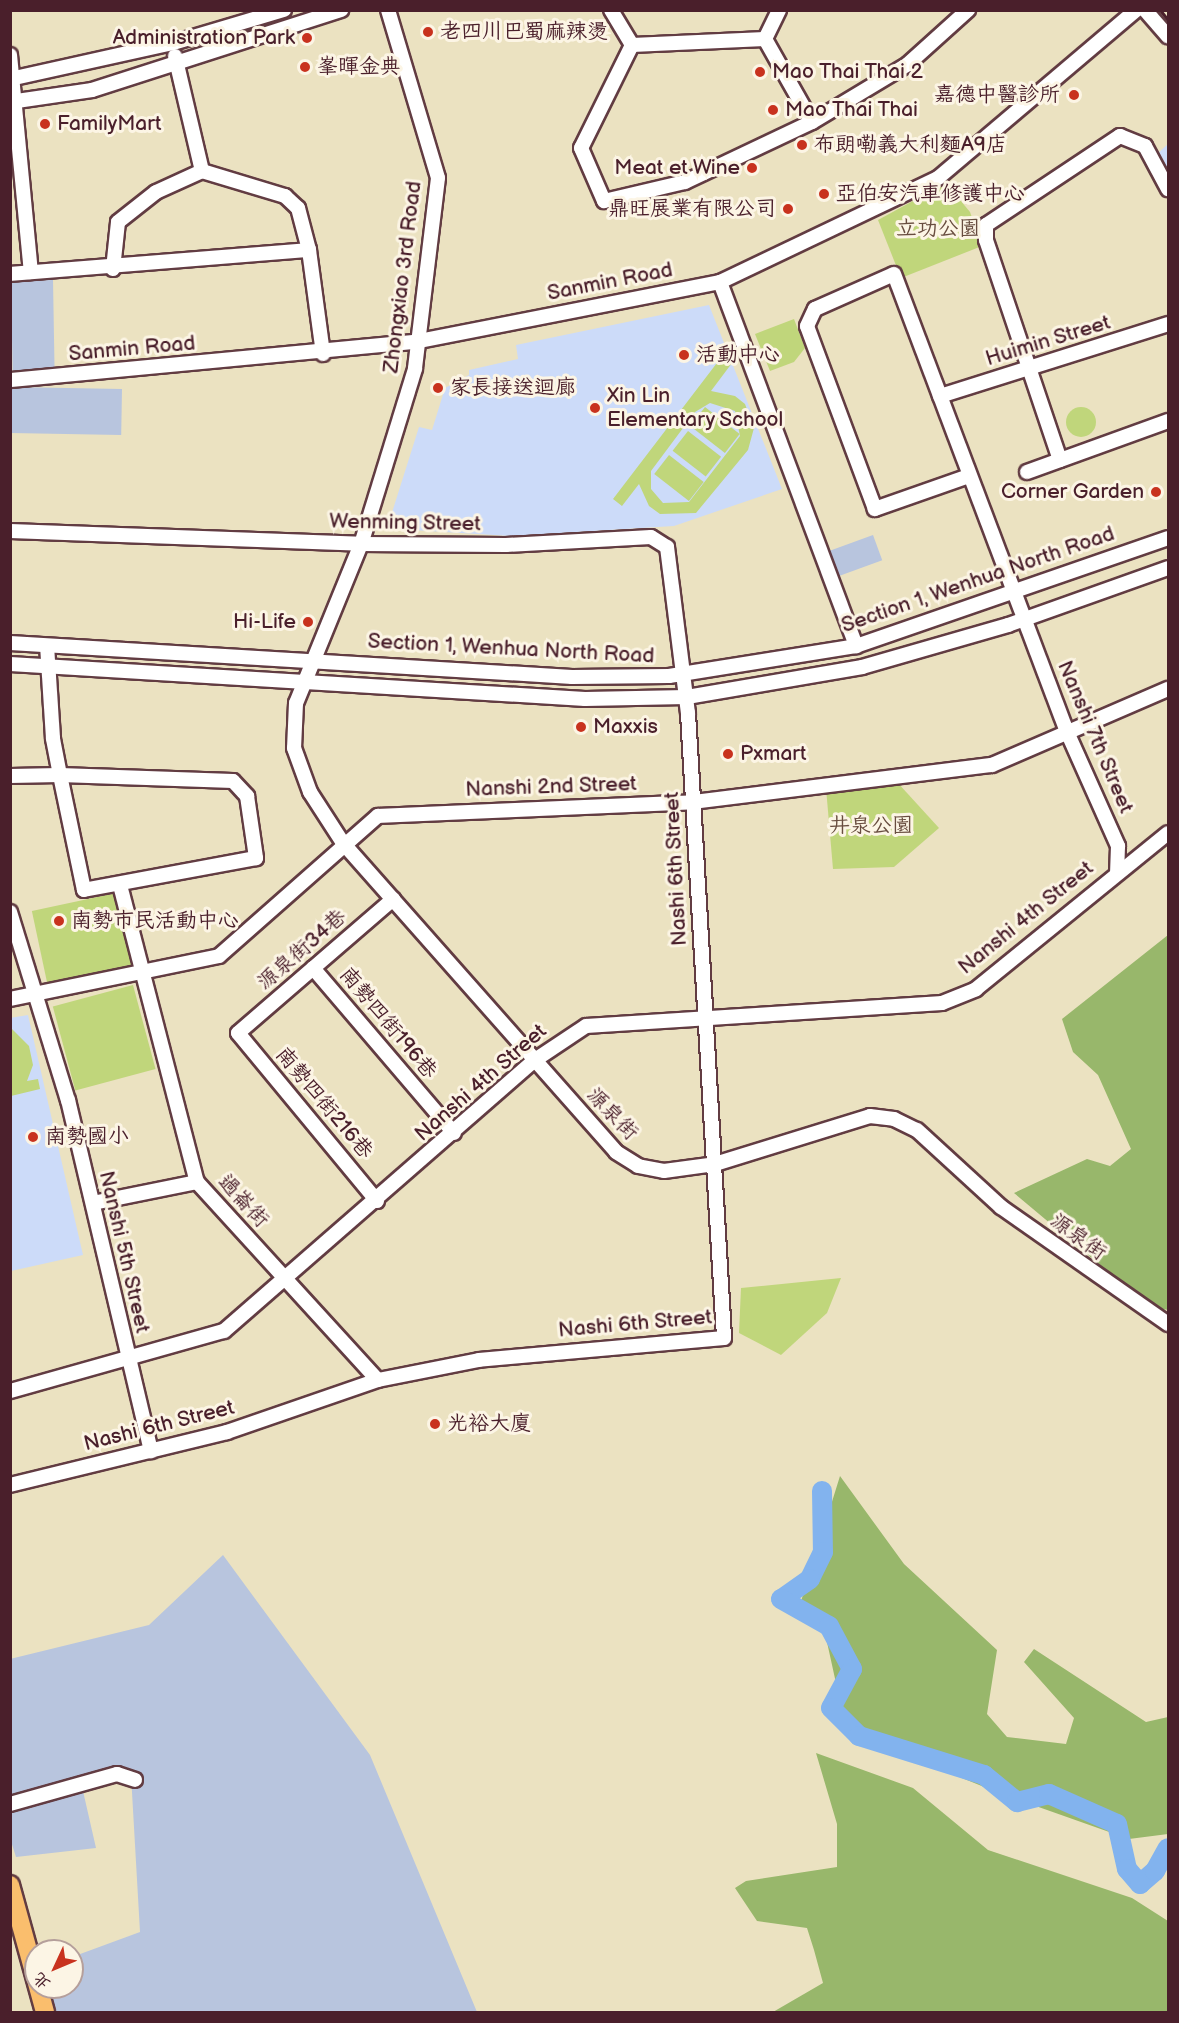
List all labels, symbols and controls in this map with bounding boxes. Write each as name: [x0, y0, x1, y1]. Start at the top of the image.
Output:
place label: 老四川巴蜀麻辣燙: [440, 19, 608, 45]
place label: Administration Park: [113, 25, 295, 51]
marker: 老四川巴蜀麻辣燙: [421, 25, 435, 39]
marker: Administration Park: [300, 31, 314, 45]
place label: 峯暉金典: [317, 54, 401, 80]
place label: Mao Thai Thai 2: [772, 59, 924, 85]
marker: 峯暉金典: [298, 60, 312, 74]
marker: Mao Thai Thai 2: [753, 65, 767, 79]
place label: 嘉德中醫診所: [934, 82, 1060, 108]
marker: 嘉德中醫診所: [1065, 86, 1083, 104]
place label: Mao Thai Thai: [785, 97, 919, 123]
marker: Mao Thai Thai: [766, 103, 780, 117]
place label: FamilyMart: [57, 111, 161, 137]
marker: FamilyMart: [38, 117, 52, 131]
place label: 布朗嘞義大利麵A9店: [814, 132, 1007, 158]
marker: 布朗嘞義大利麵A9店: [795, 138, 809, 152]
place label: Meat et Wine: [613, 155, 740, 181]
marker: Meat et Wine: [745, 161, 759, 175]
street label: Zhongxiao 3rd Road: [379, 180, 427, 374]
place label: 亞伯安汽車修護中心: [836, 181, 1025, 207]
marker: 亞伯安汽車修護中心: [817, 187, 831, 201]
place label: 鼎旺展業有限公司: [608, 196, 776, 222]
marker: 鼎旺展業有限公司: [781, 202, 795, 216]
park label: 立功公園: [896, 216, 980, 242]
street label: Sanmin Road: [545, 258, 675, 306]
street label: Huimin Street: [982, 310, 1114, 372]
street label: Sanmin Road: [68, 331, 196, 367]
place label: 活動中心: [696, 342, 780, 368]
marker: 活動中心: [677, 348, 691, 362]
place label: 家長接送迴廊: [450, 375, 576, 401]
marker: 家長接送迴廊: [431, 381, 445, 395]
place label: Xin Lin Elementary School: [607, 383, 785, 433]
marker: Xin Lin Elementary School: [588, 401, 602, 415]
place label: Corner Garden: [1001, 479, 1144, 505]
marker: Corner Garden: [1149, 485, 1163, 499]
street label: Wenming Street: [329, 509, 481, 537]
street label: Section 1, Wenhua North Road: [838, 521, 1118, 639]
place label: Hi-Life: [233, 609, 296, 635]
marker: Hi-Life: [301, 615, 315, 629]
street label: Section 1, Wenhua North Road: [367, 629, 655, 669]
street label: Nanshi 7th Street: [1051, 657, 1139, 817]
place label: Maxxis: [593, 714, 658, 740]
marker: Maxxis: [574, 720, 588, 734]
place label: Pxmart: [740, 741, 807, 767]
marker: Pxmart: [721, 747, 735, 761]
street label: Nanshi 2nd Street: [465, 771, 637, 803]
street label: Nashi 6th Street: [659, 791, 693, 947]
park label: 井泉公園: [829, 813, 913, 839]
street label: Nanshi 4th Street: [953, 856, 1099, 980]
street label: 源泉街34巷: [252, 904, 352, 996]
place label: 南勢市民活動中心: [71, 908, 239, 934]
marker: 南勢市民活動中心: [52, 914, 66, 928]
street label: 南勢四街196巷: [334, 962, 442, 1084]
street label: Nanshi 4th Street: [410, 1019, 552, 1147]
street label: 南勢四街216巷: [270, 1042, 378, 1164]
street label: 源泉街: [581, 1083, 643, 1145]
place label: 南勢國小: [45, 1124, 129, 1150]
marker: 南勢國小: [26, 1130, 40, 1144]
street label: Nanshi 5th Street: [93, 1169, 155, 1335]
street label: 過崙街: [212, 1169, 274, 1233]
street label: 源泉街: [1045, 1208, 1111, 1266]
street label: Nashi 6th Street: [557, 1305, 713, 1343]
street label: Nashi 6th Street: [81, 1395, 237, 1457]
place label: 光裕大廈: [447, 1411, 531, 1437]
marker: 光裕大廈: [428, 1417, 442, 1431]
north arrow: [24, 1939, 84, 1999]
text: 北: [30, 1968, 55, 1993]

